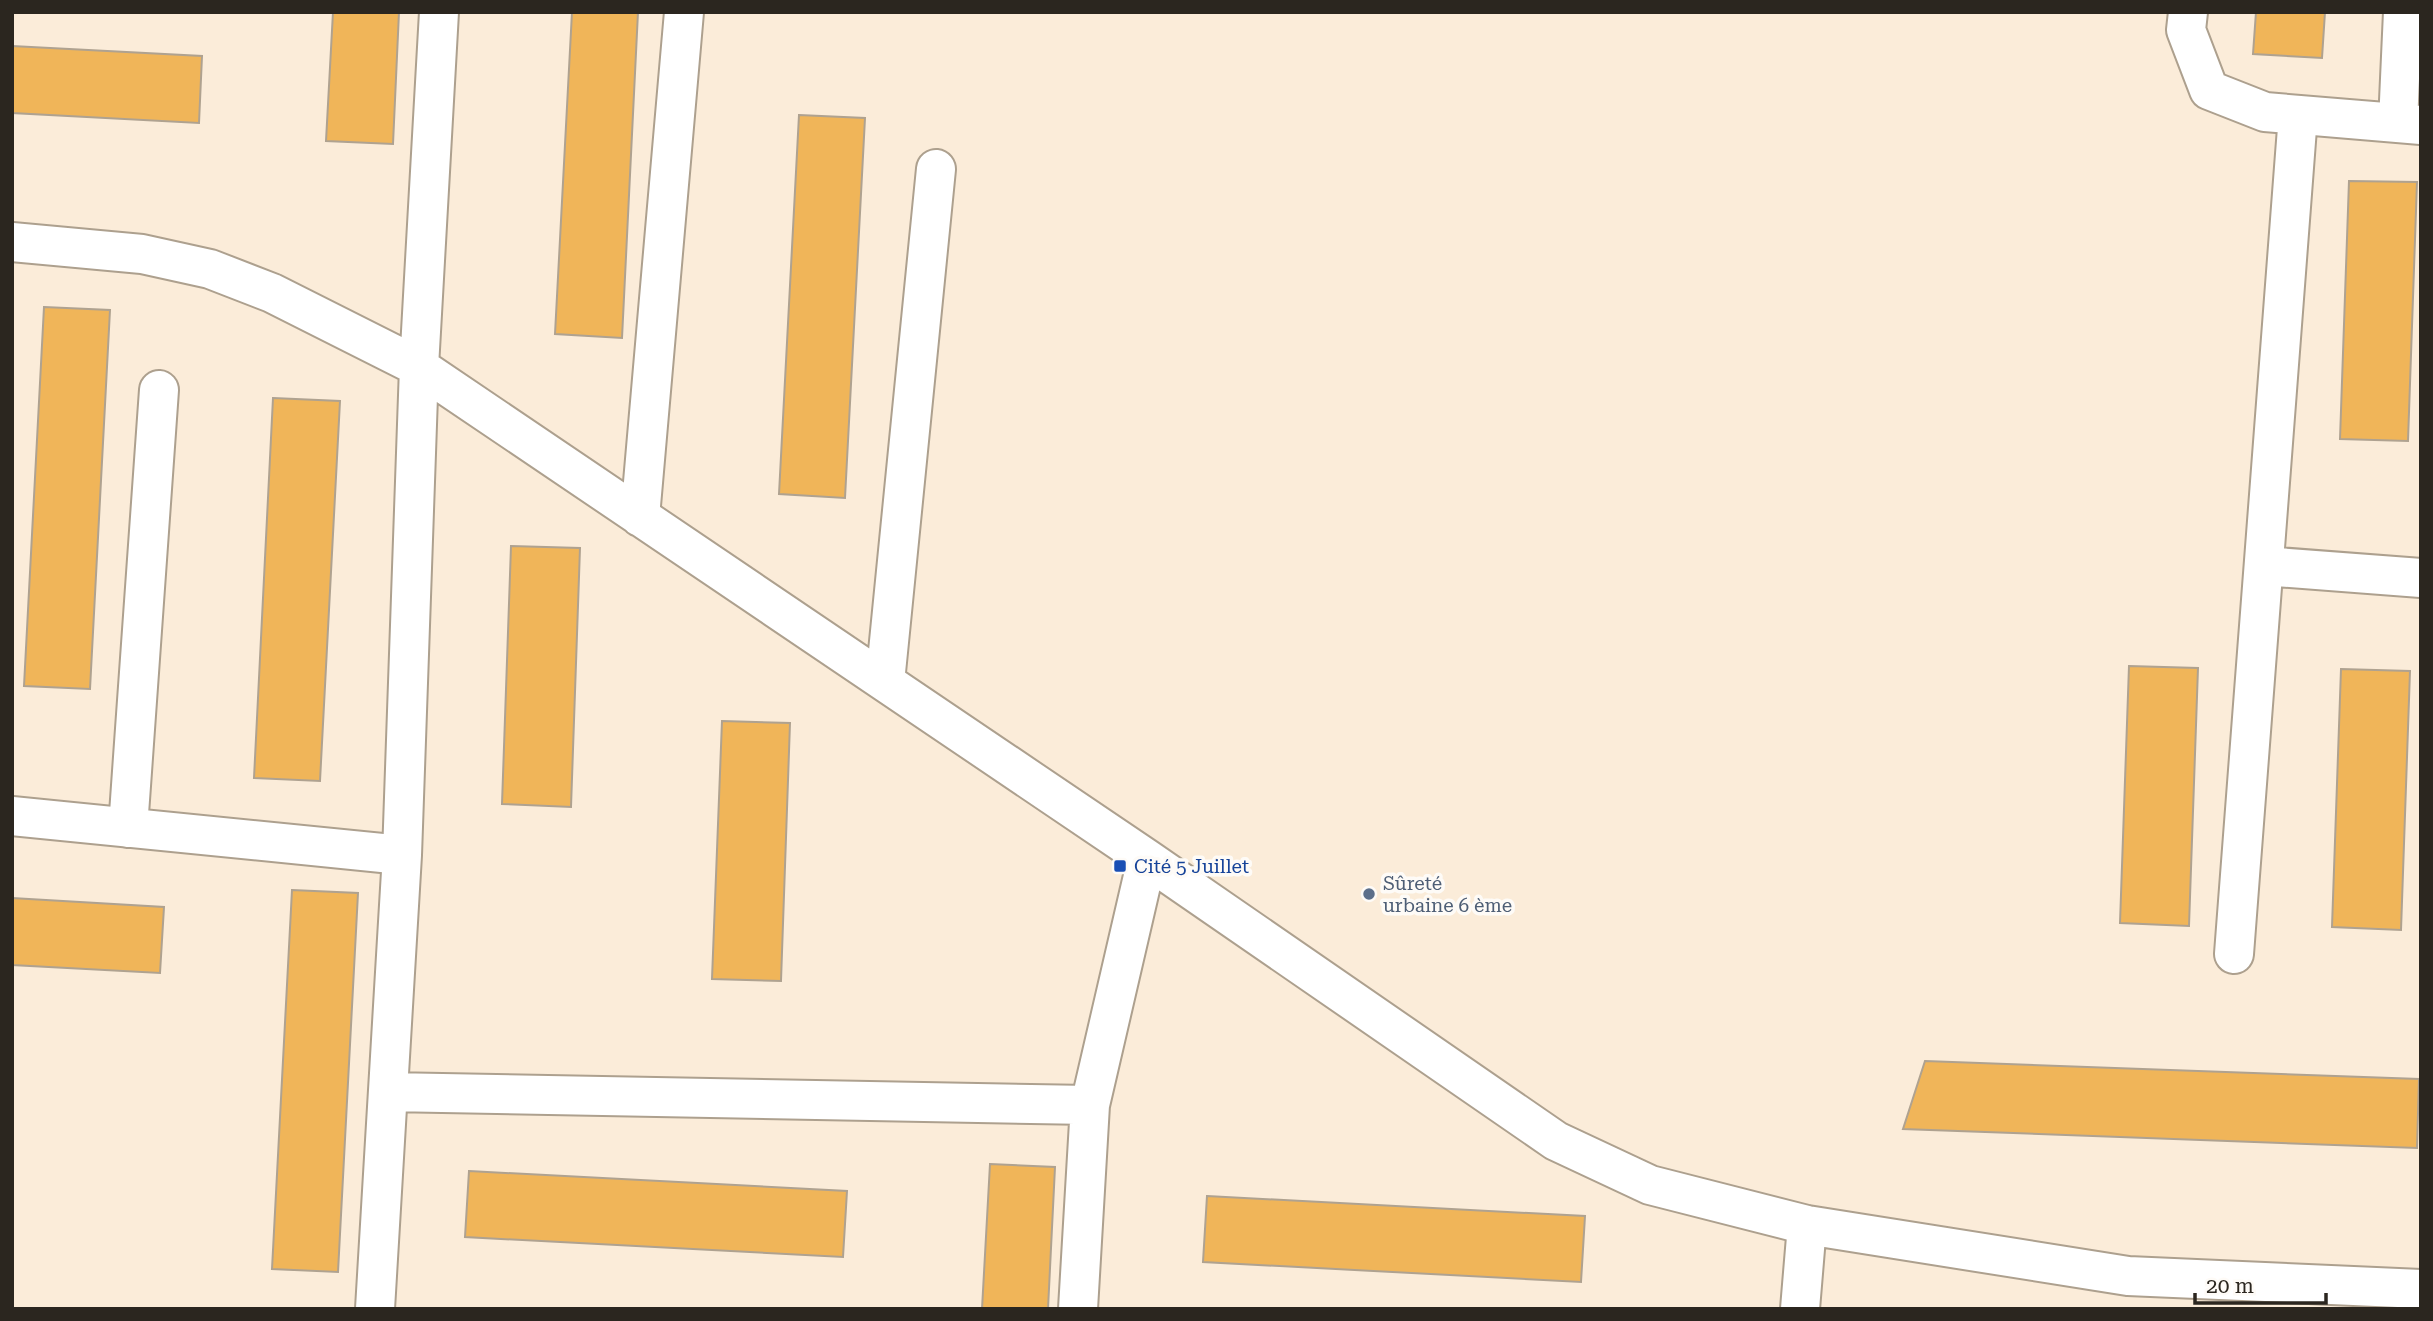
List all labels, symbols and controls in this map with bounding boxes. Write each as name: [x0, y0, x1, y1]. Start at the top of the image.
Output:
place label: Cité 5 Juillet: [1134, 855, 1249, 878]
marker: Cité 5 Juillet: [1112, 858, 1128, 874]
place label: Sûreté urbaine 6 ème: [1383, 872, 1512, 917]
marker: Sûreté urbaine 6 ème: [1361, 886, 1377, 902]
scale bar: [2195, 1262, 2326, 1306]
text: 20 m: [2206, 1274, 2254, 1298]

